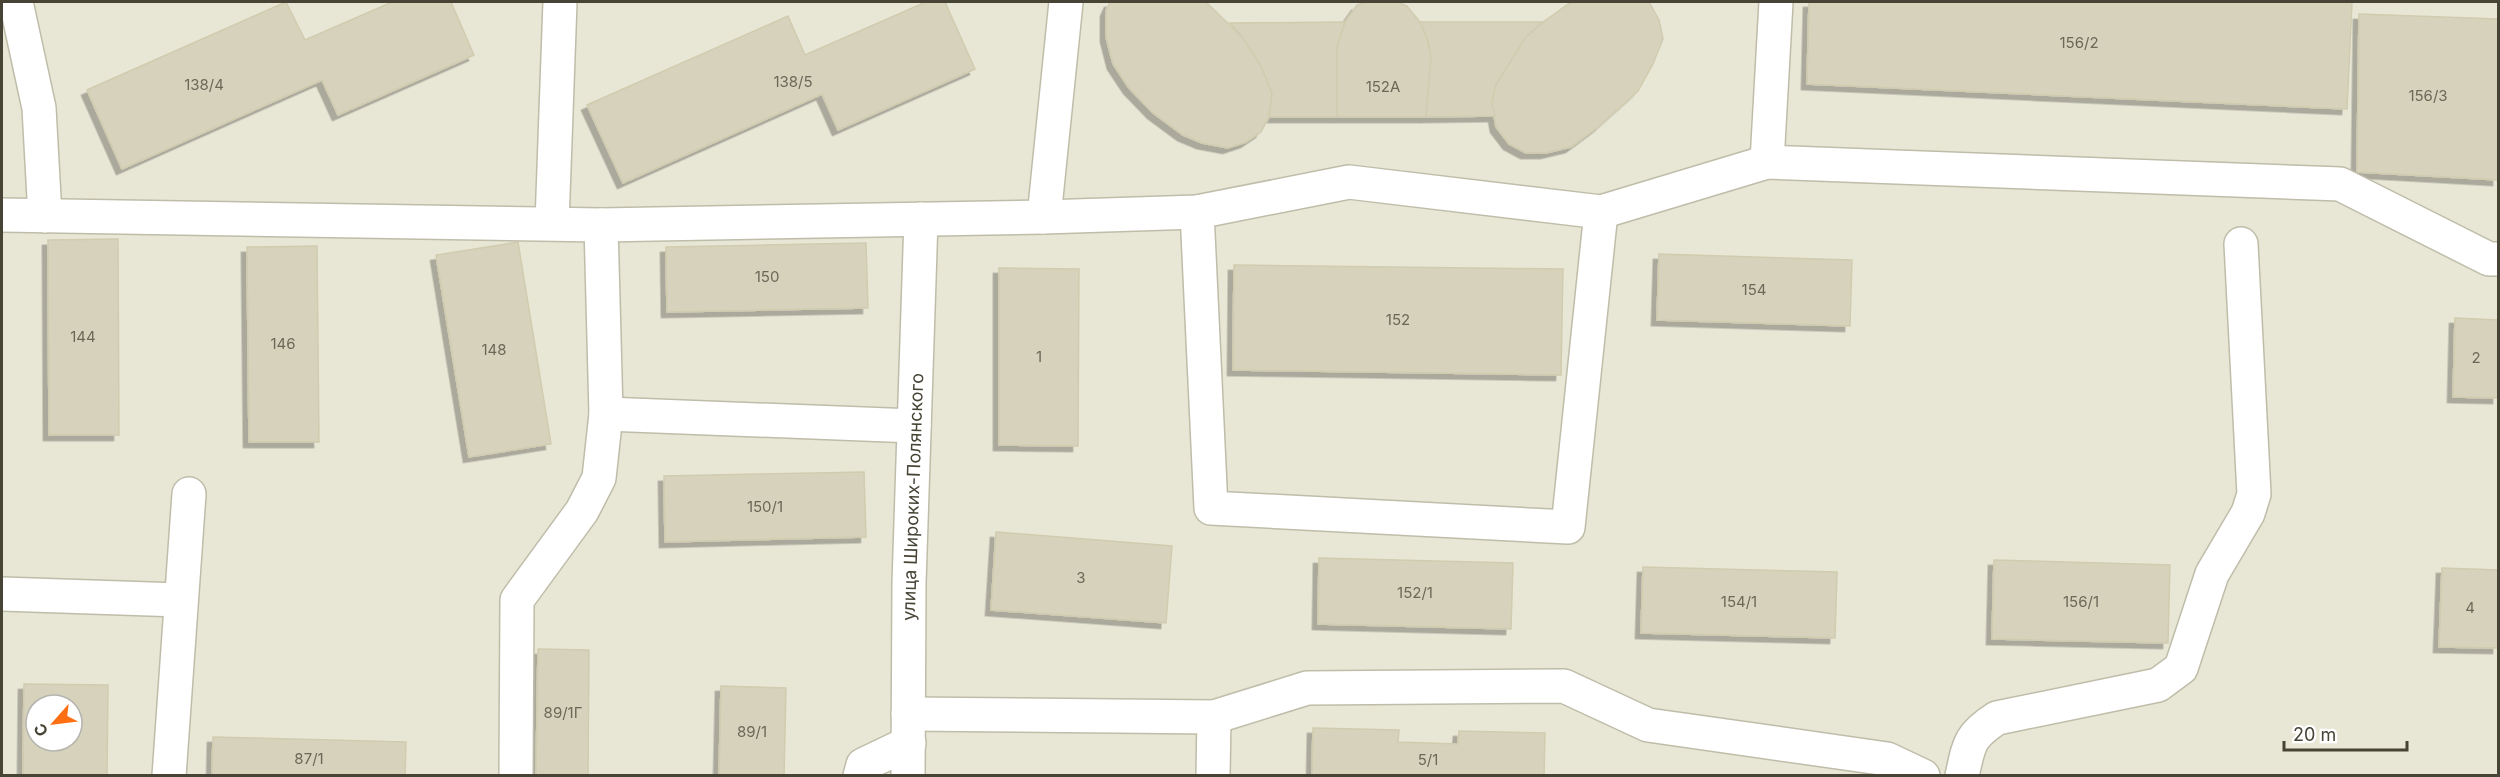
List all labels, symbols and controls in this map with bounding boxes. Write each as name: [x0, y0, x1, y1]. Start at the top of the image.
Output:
house number: 156/2: [2059, 33, 2099, 52]
house number: 138/5: [773, 72, 813, 91]
house number: 138/4: [184, 75, 224, 94]
house number: 152А: [1366, 77, 1400, 96]
house number: 156/3: [2408, 86, 2448, 105]
house number: 150: [755, 267, 779, 286]
house number: 154: [1742, 280, 1766, 299]
house number: 152: [1386, 310, 1410, 329]
house number: 144: [70, 327, 96, 346]
house number: 146: [270, 334, 296, 353]
house number: 148: [481, 340, 507, 359]
house number: 1: [1036, 347, 1042, 366]
house number: 2: [2471, 348, 2481, 367]
street label: улица Широких-Полянского: [898, 373, 927, 621]
house number: 150/1: [747, 497, 783, 516]
house number: 3: [1076, 568, 1086, 587]
house number: 152/1: [1397, 583, 1433, 602]
house number: 154/1: [1721, 592, 1757, 611]
house number: 156/1: [2063, 592, 2099, 611]
house number: 4: [2465, 598, 2475, 617]
north arrow: [24, 693, 84, 753]
house number: 89/1Г: [544, 703, 582, 722]
scale bar: [2284, 714, 2407, 752]
text: С: [29, 720, 52, 740]
house number: 89/1: [737, 722, 767, 741]
text: 20 m: [2293, 724, 2336, 745]
house number: 87/1: [294, 749, 324, 768]
house number: 5/1: [1418, 750, 1438, 769]

